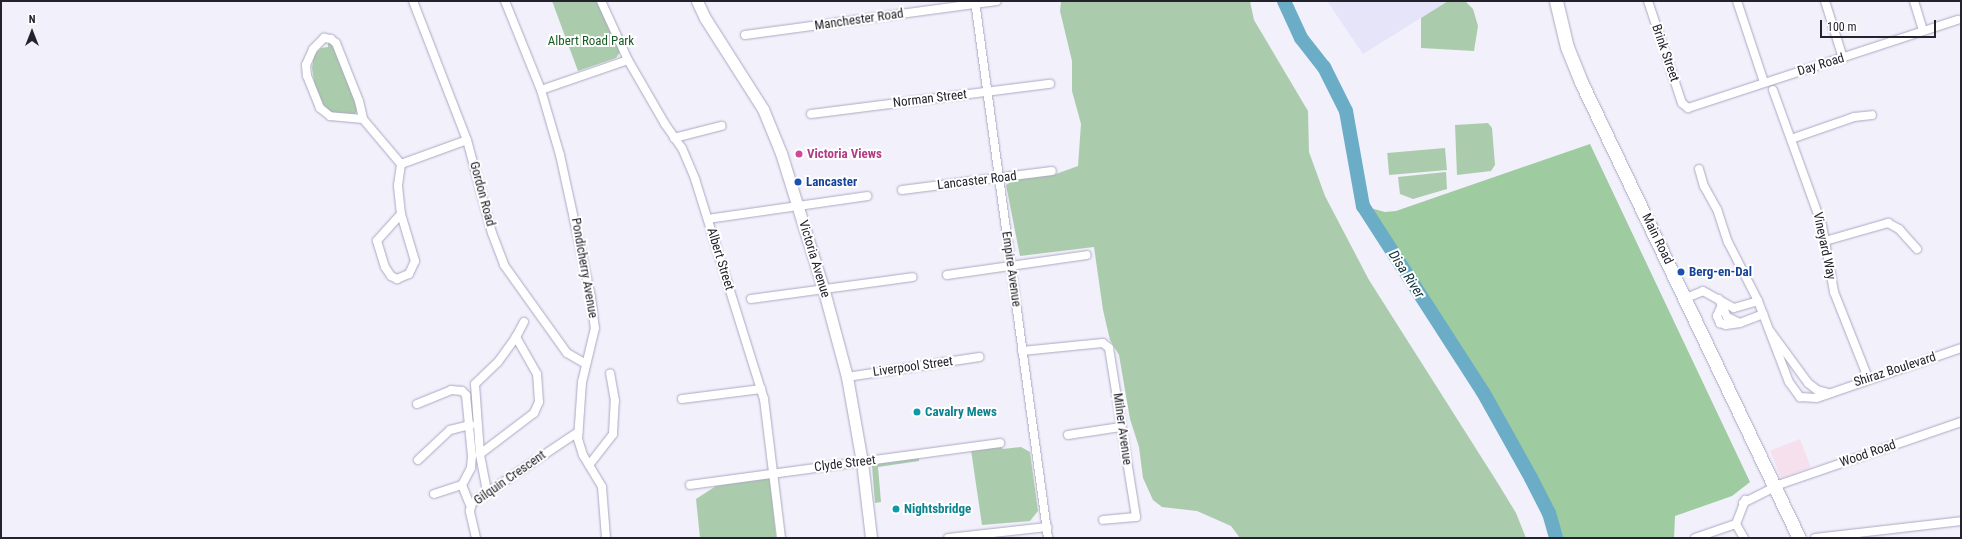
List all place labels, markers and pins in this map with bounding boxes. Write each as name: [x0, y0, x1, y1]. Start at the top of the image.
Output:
place label: Victoria Views: [807, 146, 882, 162]
marker: Victoria Views: [794, 149, 804, 159]
place label: Lancaster: [806, 174, 857, 190]
marker: Lancaster: [793, 177, 803, 187]
place label: Berg-en-Dal: [1689, 264, 1752, 280]
marker: Berg-en-Dal: [1676, 267, 1686, 277]
place label: Cavalry Mews: [925, 404, 997, 420]
marker: Cavalry Mews: [912, 407, 922, 417]
place label: Nightsbridge: [904, 501, 971, 517]
marker: Nightsbridge: [891, 504, 901, 514]

